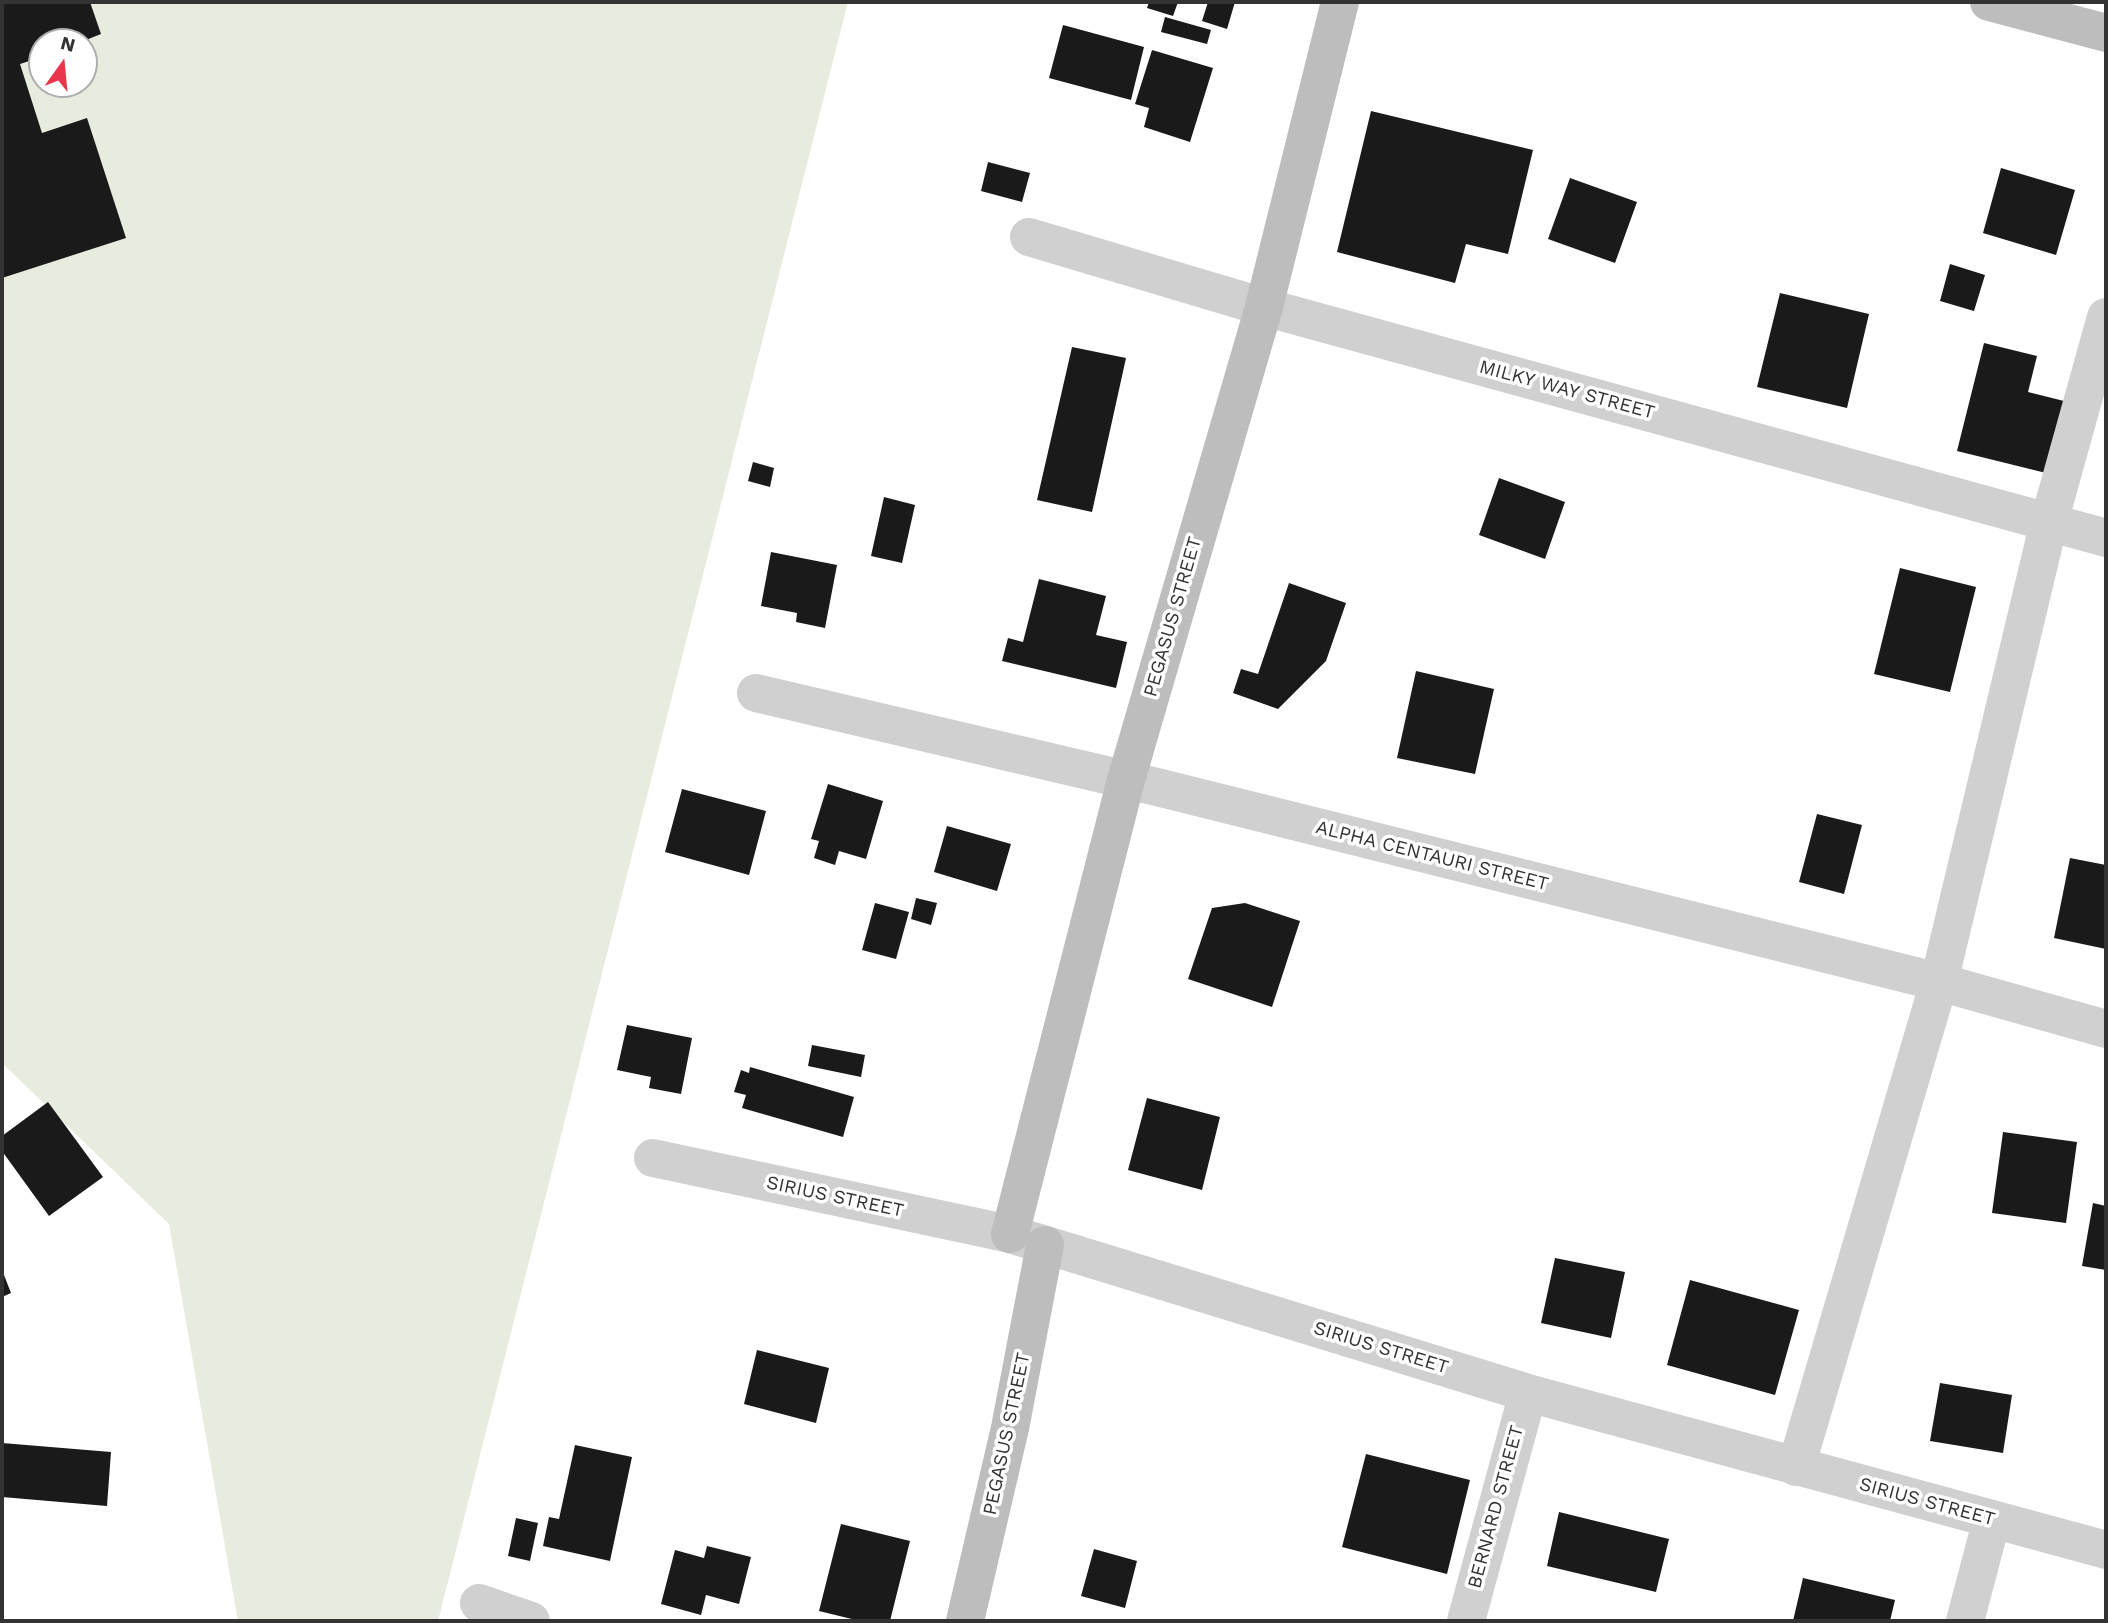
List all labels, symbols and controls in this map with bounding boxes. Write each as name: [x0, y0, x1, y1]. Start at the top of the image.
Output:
north arrow: [28, 28, 98, 98]
text: N: [58, 31, 78, 57]
street label: MILKY WAY STREET: [1477, 356, 1657, 424]
street label: PEGASUS STREET: [1139, 534, 1207, 700]
street label: ALPHA CENTAURI STREET: [1313, 816, 1551, 896]
street label: SIRIUS STREET: [764, 1171, 906, 1223]
street label: SIRIUS STREET: [1311, 1317, 1451, 1379]
street label: PEGASUS STREET: [979, 1351, 1035, 1517]
street label: BERNARD STREET: [1463, 1423, 1529, 1591]
street label: SIRIUS STREET: [1857, 1473, 1997, 1531]

